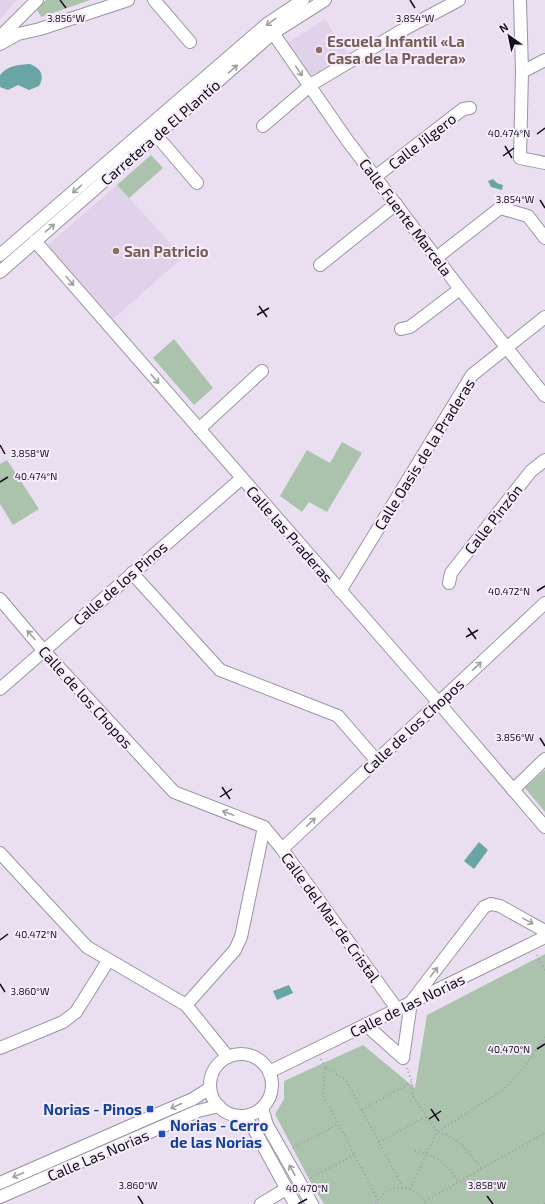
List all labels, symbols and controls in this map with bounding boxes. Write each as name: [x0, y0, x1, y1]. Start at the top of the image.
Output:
text: 3.856°W: [47, 12, 86, 24]
text: 3.854°W: [396, 12, 435, 24]
north arrow: [489, 16, 529, 56]
one-way arrow: [266, 18, 277, 26]
text: N: [496, 20, 510, 35]
place label: Escuela Infantil «La Casa de la Pradera»: [327, 32, 466, 67]
marker: Escuela Infantil «La Casa de la Pradera»: [314, 45, 324, 55]
one-way arrow: [227, 64, 238, 73]
one-way arrow: [295, 65, 303, 76]
street label: Carretera de El Plantío: [97, 75, 223, 189]
street label: Calle Jilgero: [385, 109, 459, 173]
text: 40.474°N: [488, 127, 530, 139]
street label: Calle Fuente Marcela: [356, 155, 456, 279]
one-way arrow: [71, 184, 82, 193]
text: 3.854°W: [496, 193, 535, 205]
one-way arrow: [45, 223, 55, 232]
place label: San Patricio: [124, 242, 209, 260]
marker: San Patricio: [111, 246, 121, 256]
one-way arrow: [65, 276, 74, 287]
one-way arrow: [151, 374, 160, 384]
street label: Calle Oasis de la Praderas: [370, 375, 478, 533]
text: 3.858°W: [11, 447, 50, 459]
text: 40.474°N: [15, 470, 57, 482]
street label: Calle Pinzón: [460, 481, 526, 557]
street label: Calle las Praderas: [243, 482, 337, 586]
street label: Calle de los Pinos: [69, 537, 171, 629]
text: 40.472°N: [488, 585, 530, 597]
one-way arrow: [26, 630, 35, 641]
street label: Calle de los Chopos: [35, 642, 137, 752]
one-way arrow: [472, 661, 482, 671]
street label: Calle de los Chopos: [359, 675, 467, 777]
text: 3.856°W: [496, 731, 535, 743]
one-way arrow: [222, 808, 234, 816]
one-way arrow: [306, 817, 316, 827]
street label: Calle del Mar de Cristal: [278, 849, 384, 986]
one-way arrow: [521, 918, 533, 926]
text: 40.472°N: [15, 928, 57, 940]
one-way arrow: [430, 966, 439, 977]
street label: Calle de las Norias: [347, 969, 467, 1041]
text: 3.860°W: [11, 985, 50, 997]
text: 40.470°N: [488, 1043, 530, 1055]
place label: Norias - Pinos: [43, 1100, 142, 1118]
one-way arrow: [170, 1103, 182, 1110]
marker: Norias - Pinos: [145, 1104, 155, 1114]
place label: Norias - Cerro de las Norias: [170, 1116, 268, 1151]
street label: Calle Las Norias: [44, 1125, 152, 1185]
marker: Norias - Cerro de las Norias: [157, 1129, 167, 1139]
one-way arrow: [288, 1164, 296, 1176]
one-way arrow: [13, 1172, 25, 1179]
text: 3.860°W: [119, 1179, 158, 1191]
text: 3.858°W: [468, 1179, 507, 1191]
text: 40.470°N: [286, 1182, 328, 1194]

